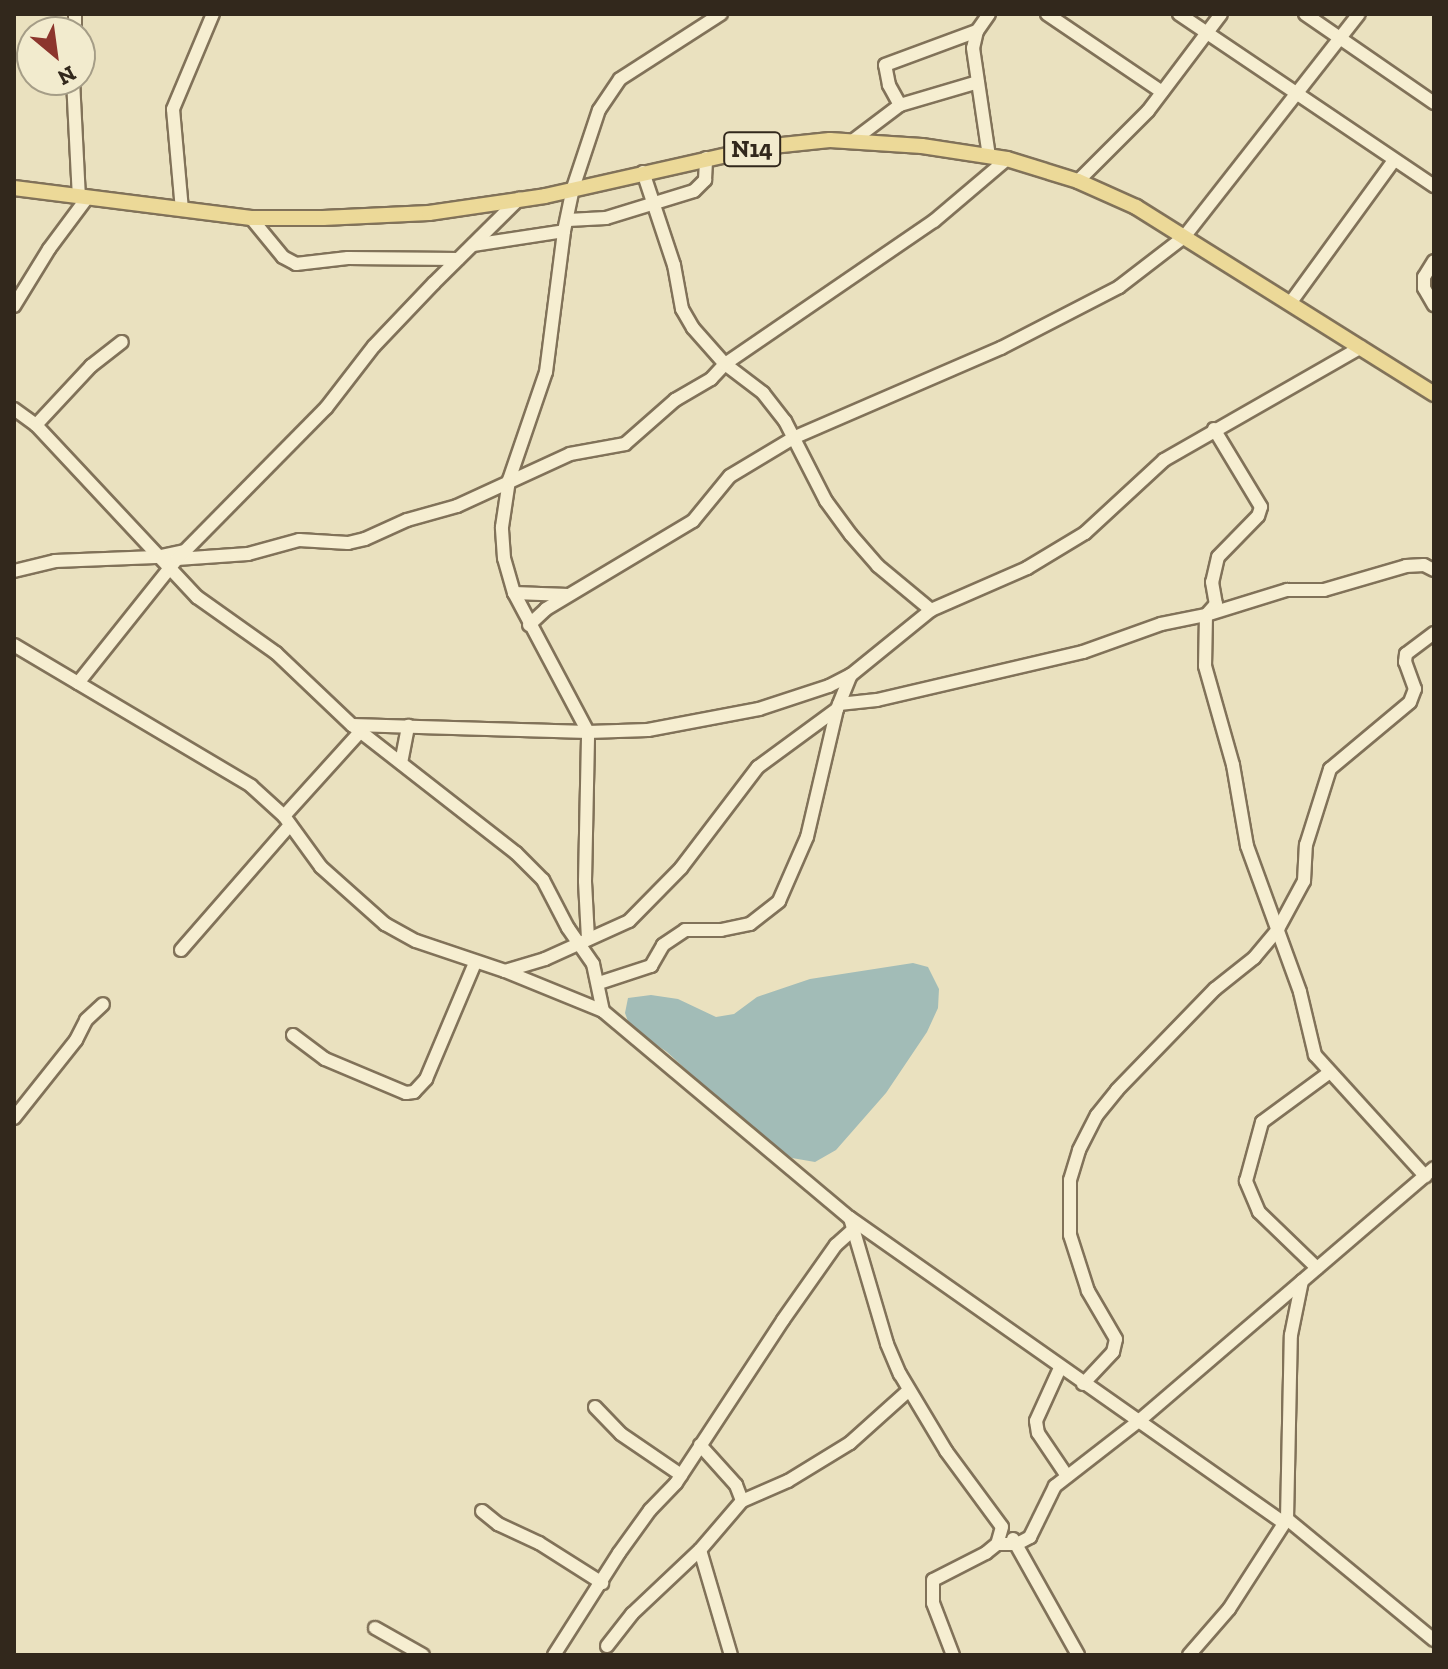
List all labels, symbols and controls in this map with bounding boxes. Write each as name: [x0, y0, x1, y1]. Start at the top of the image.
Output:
north arrow: [16, 16, 96, 96]
text: N: [53, 60, 81, 92]
road number: N14: [722, 129, 782, 169]

